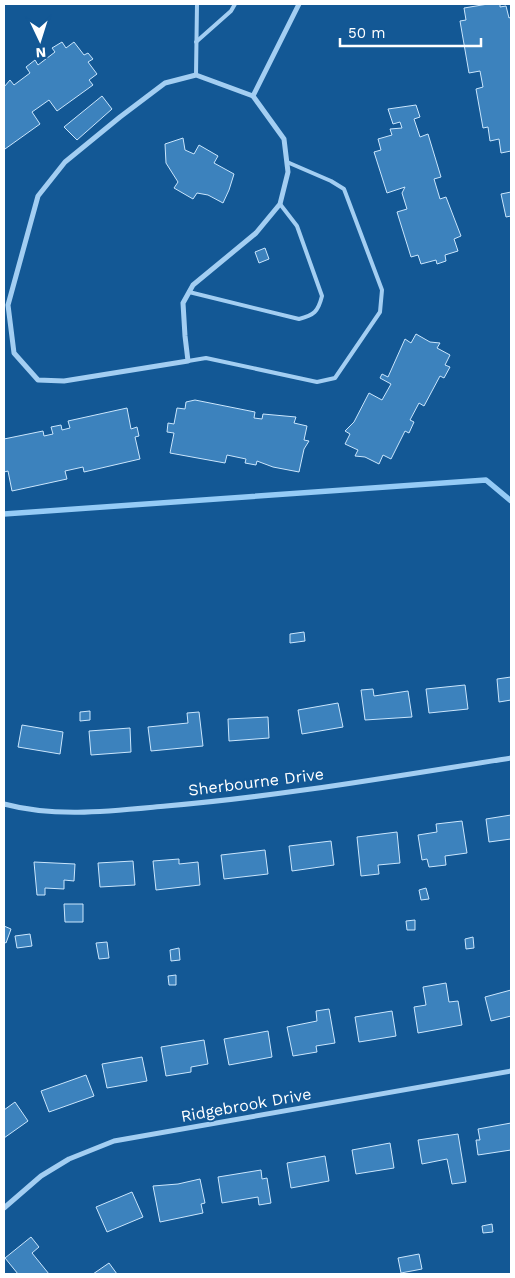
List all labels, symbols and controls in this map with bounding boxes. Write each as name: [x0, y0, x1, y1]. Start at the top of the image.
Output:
north arrow: [15, 15, 65, 65]
scale bar: [340, 15, 481, 47]
text: 50 m: [348, 24, 385, 42]
text: N: [35, 45, 47, 61]
street label: Sherbourne Drive: [187, 764, 325, 800]
street label: Ridgebrook Drive: [179, 1084, 313, 1126]

